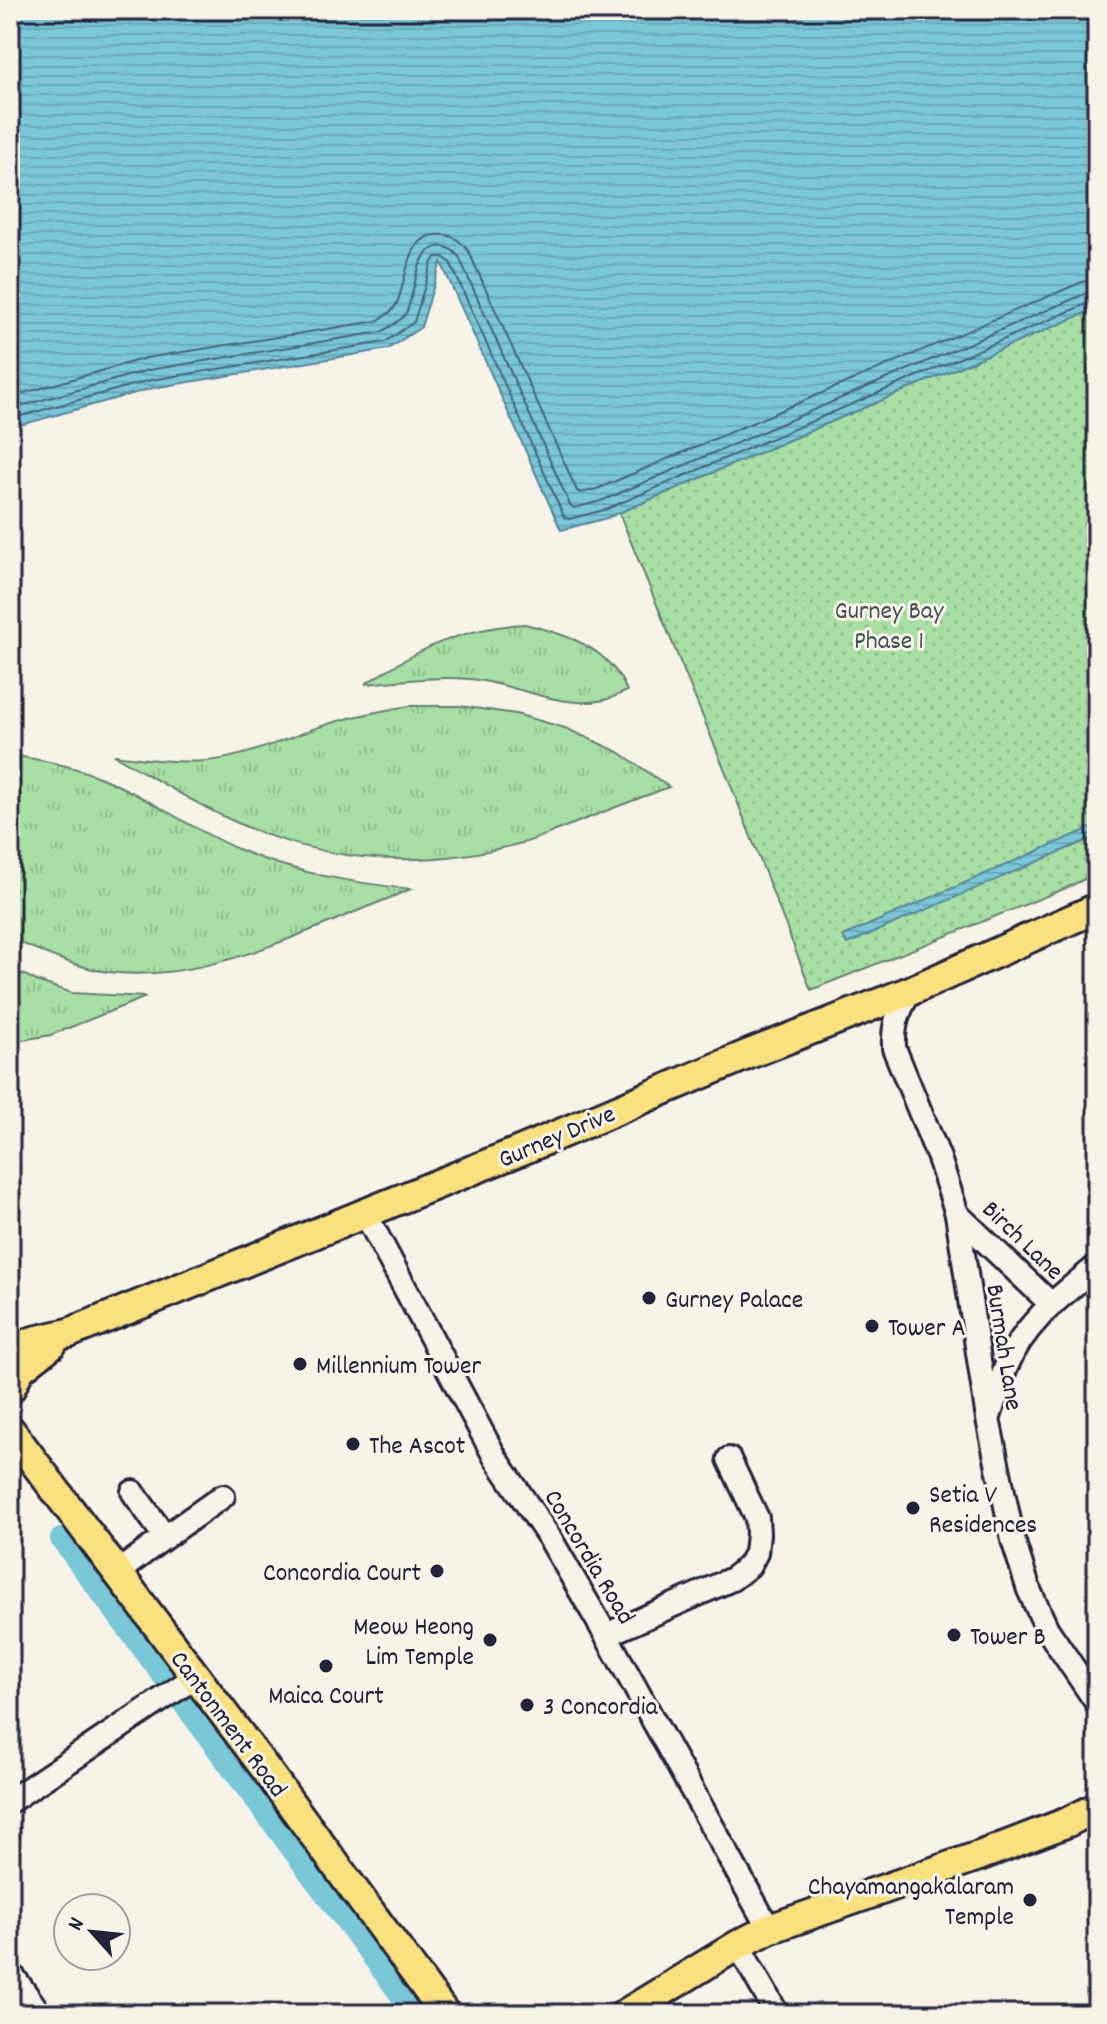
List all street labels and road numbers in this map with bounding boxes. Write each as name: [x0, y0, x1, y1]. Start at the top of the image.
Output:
street label: Gurney Drive: [493, 1097, 622, 1179]
street label: Birch Lane: [972, 1193, 1071, 1290]
street label: Burmah Lane: [974, 1282, 1031, 1413]
street label: Concordia Road: [533, 1483, 643, 1632]
street label: Cantonment Road: [160, 1644, 295, 1806]

